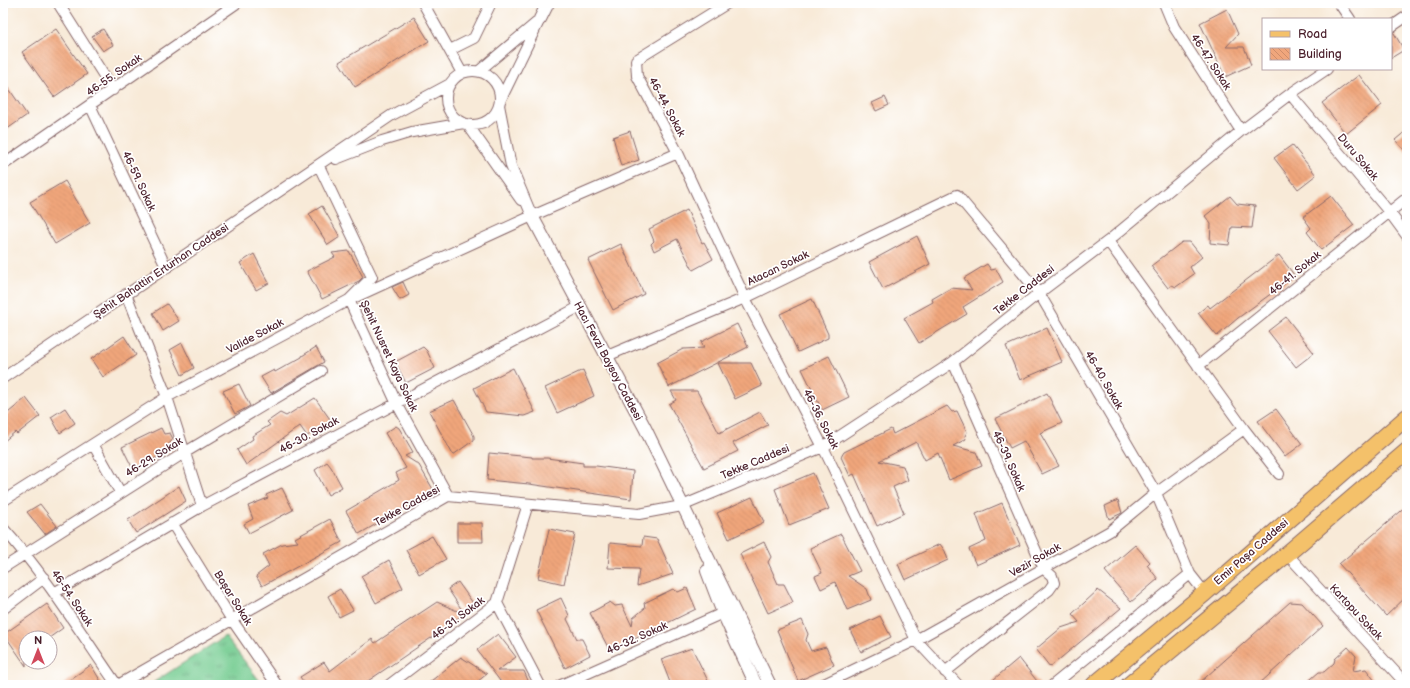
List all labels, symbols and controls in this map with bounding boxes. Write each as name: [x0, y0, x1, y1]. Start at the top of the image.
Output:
legend: [1262, 18, 1392, 70]
text: Road: [1298, 27, 1327, 42]
street label: 46-47. Sokak: [1188, 32, 1234, 93]
text: Building: [1298, 47, 1342, 62]
street label: 46-55. Sokak: [84, 51, 145, 99]
street label: 46-44. Sokak: [646, 75, 688, 140]
street label: Duru Sokak: [1335, 131, 1382, 183]
street label: 46-59. Sokak: [119, 149, 159, 214]
street label: Şehit Bahattin Erturhan Caddesi: [91, 221, 231, 321]
street label: Atacan Sokak: [745, 247, 811, 288]
street label: 46-41. Sokak: [1266, 248, 1324, 298]
street label: Tekke Caddesi: [991, 262, 1057, 318]
street label: Şehit Nusret Kaya Sokak: [357, 298, 421, 414]
street label: Hacı Fevzi Baysoy Caddesi: [571, 299, 645, 423]
street label: Valide Sokak: [224, 315, 286, 356]
street label: 46-40. Sokak: [1082, 348, 1126, 412]
street label: 46-36. Sokak: [800, 387, 842, 452]
street label: 46-30. Sokak: [277, 414, 341, 456]
street label: 46-39. Sokak: [990, 429, 1028, 494]
street label: 46-29. Sokak: [123, 434, 185, 480]
street label: Tekke Caddesi: [719, 442, 791, 482]
street label: Tekke Caddesi: [372, 483, 442, 529]
street label: Emir Paşa Caddesi: [1211, 516, 1291, 588]
street label: Vezir Sokak: [1007, 540, 1063, 580]
street label: 46-54. Sokak: [48, 567, 96, 629]
street label: Başar Sokak: [211, 568, 255, 628]
street label: Kartopu Sokak: [1327, 581, 1386, 643]
street label: 46-31. Sokak: [429, 593, 488, 642]
street label: 46-32. Sokak: [605, 619, 670, 657]
north arrow: [18, 630, 58, 670]
text: N: [34, 634, 42, 647]

